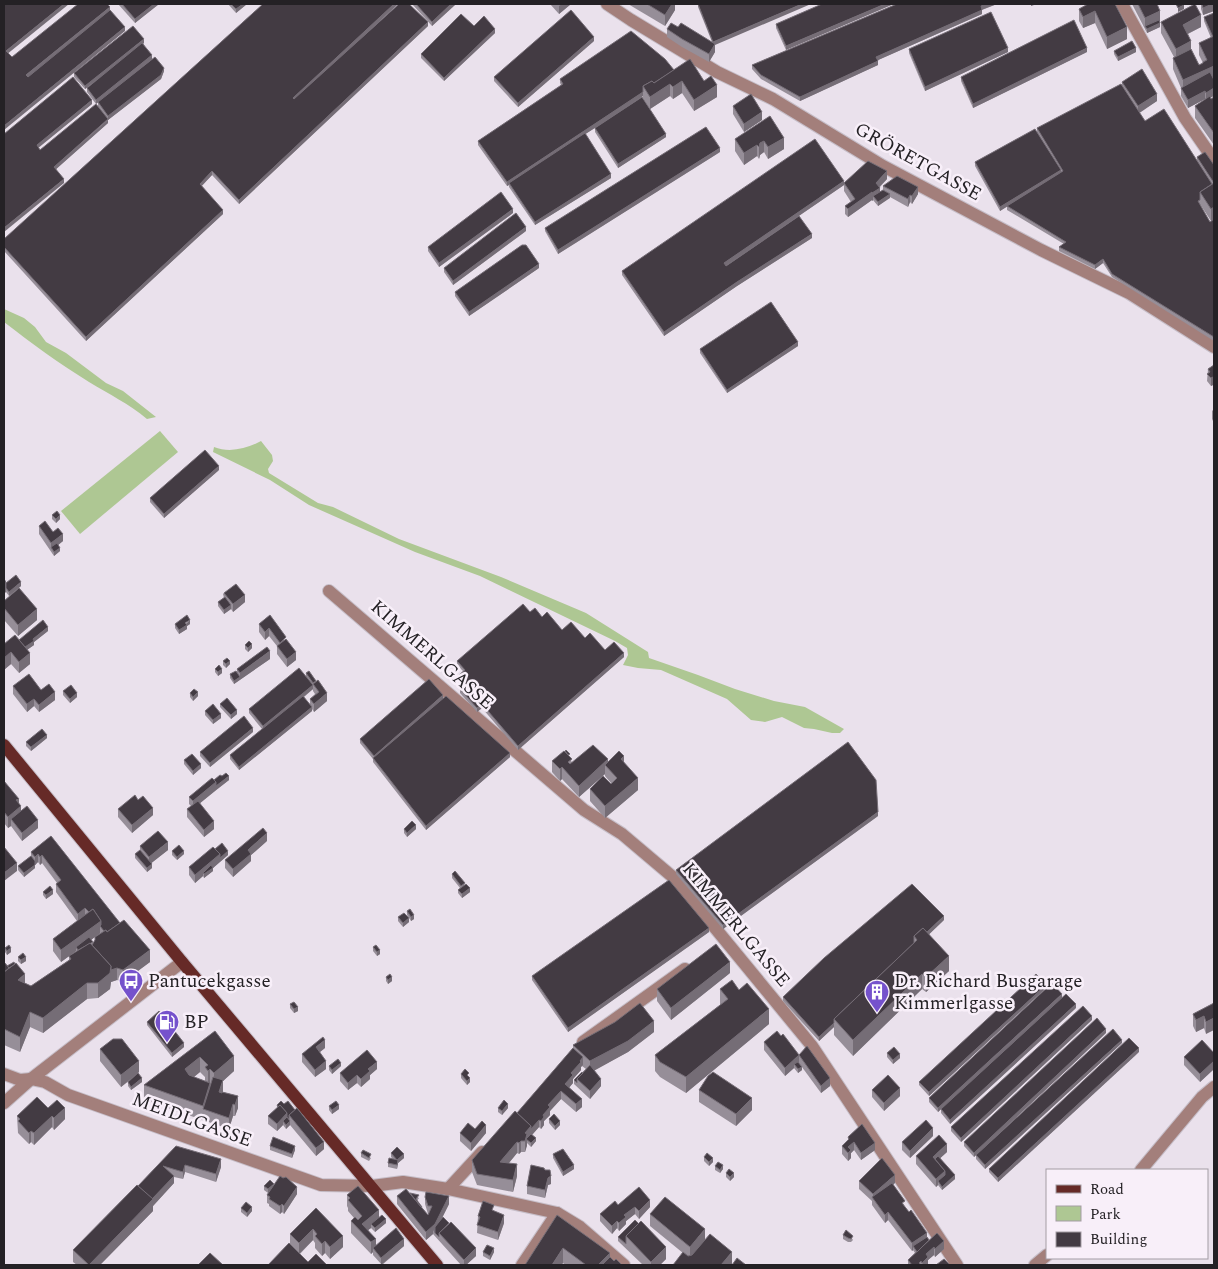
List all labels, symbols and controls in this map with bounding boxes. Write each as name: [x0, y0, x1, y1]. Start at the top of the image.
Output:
street label: GRÖRETGASSE: [849, 115, 987, 209]
street label: KIMMERLGASSE: [364, 593, 500, 717]
street label: KIMMERLGASSE: [675, 856, 797, 994]
place label: Pantucekgasse: [148, 967, 271, 996]
place label: Dr. Richard Busgarage Kimmerlgasse: [894, 967, 1083, 1018]
bus stop icon: Pantucekgasse: [118, 968, 144, 1002]
building icon: Dr. Richard Busgarage Kimmerlgasse: [864, 979, 890, 1013]
place label: BP: [184, 1008, 209, 1037]
fuel station icon: BP: [154, 1009, 180, 1043]
street label: MEIDLGASSE: [128, 1085, 256, 1155]
legend: [1046, 1169, 1208, 1259]
text: Road: [1090, 1178, 1124, 1201]
text: Park: [1090, 1203, 1121, 1226]
text: Building: [1090, 1228, 1147, 1251]

